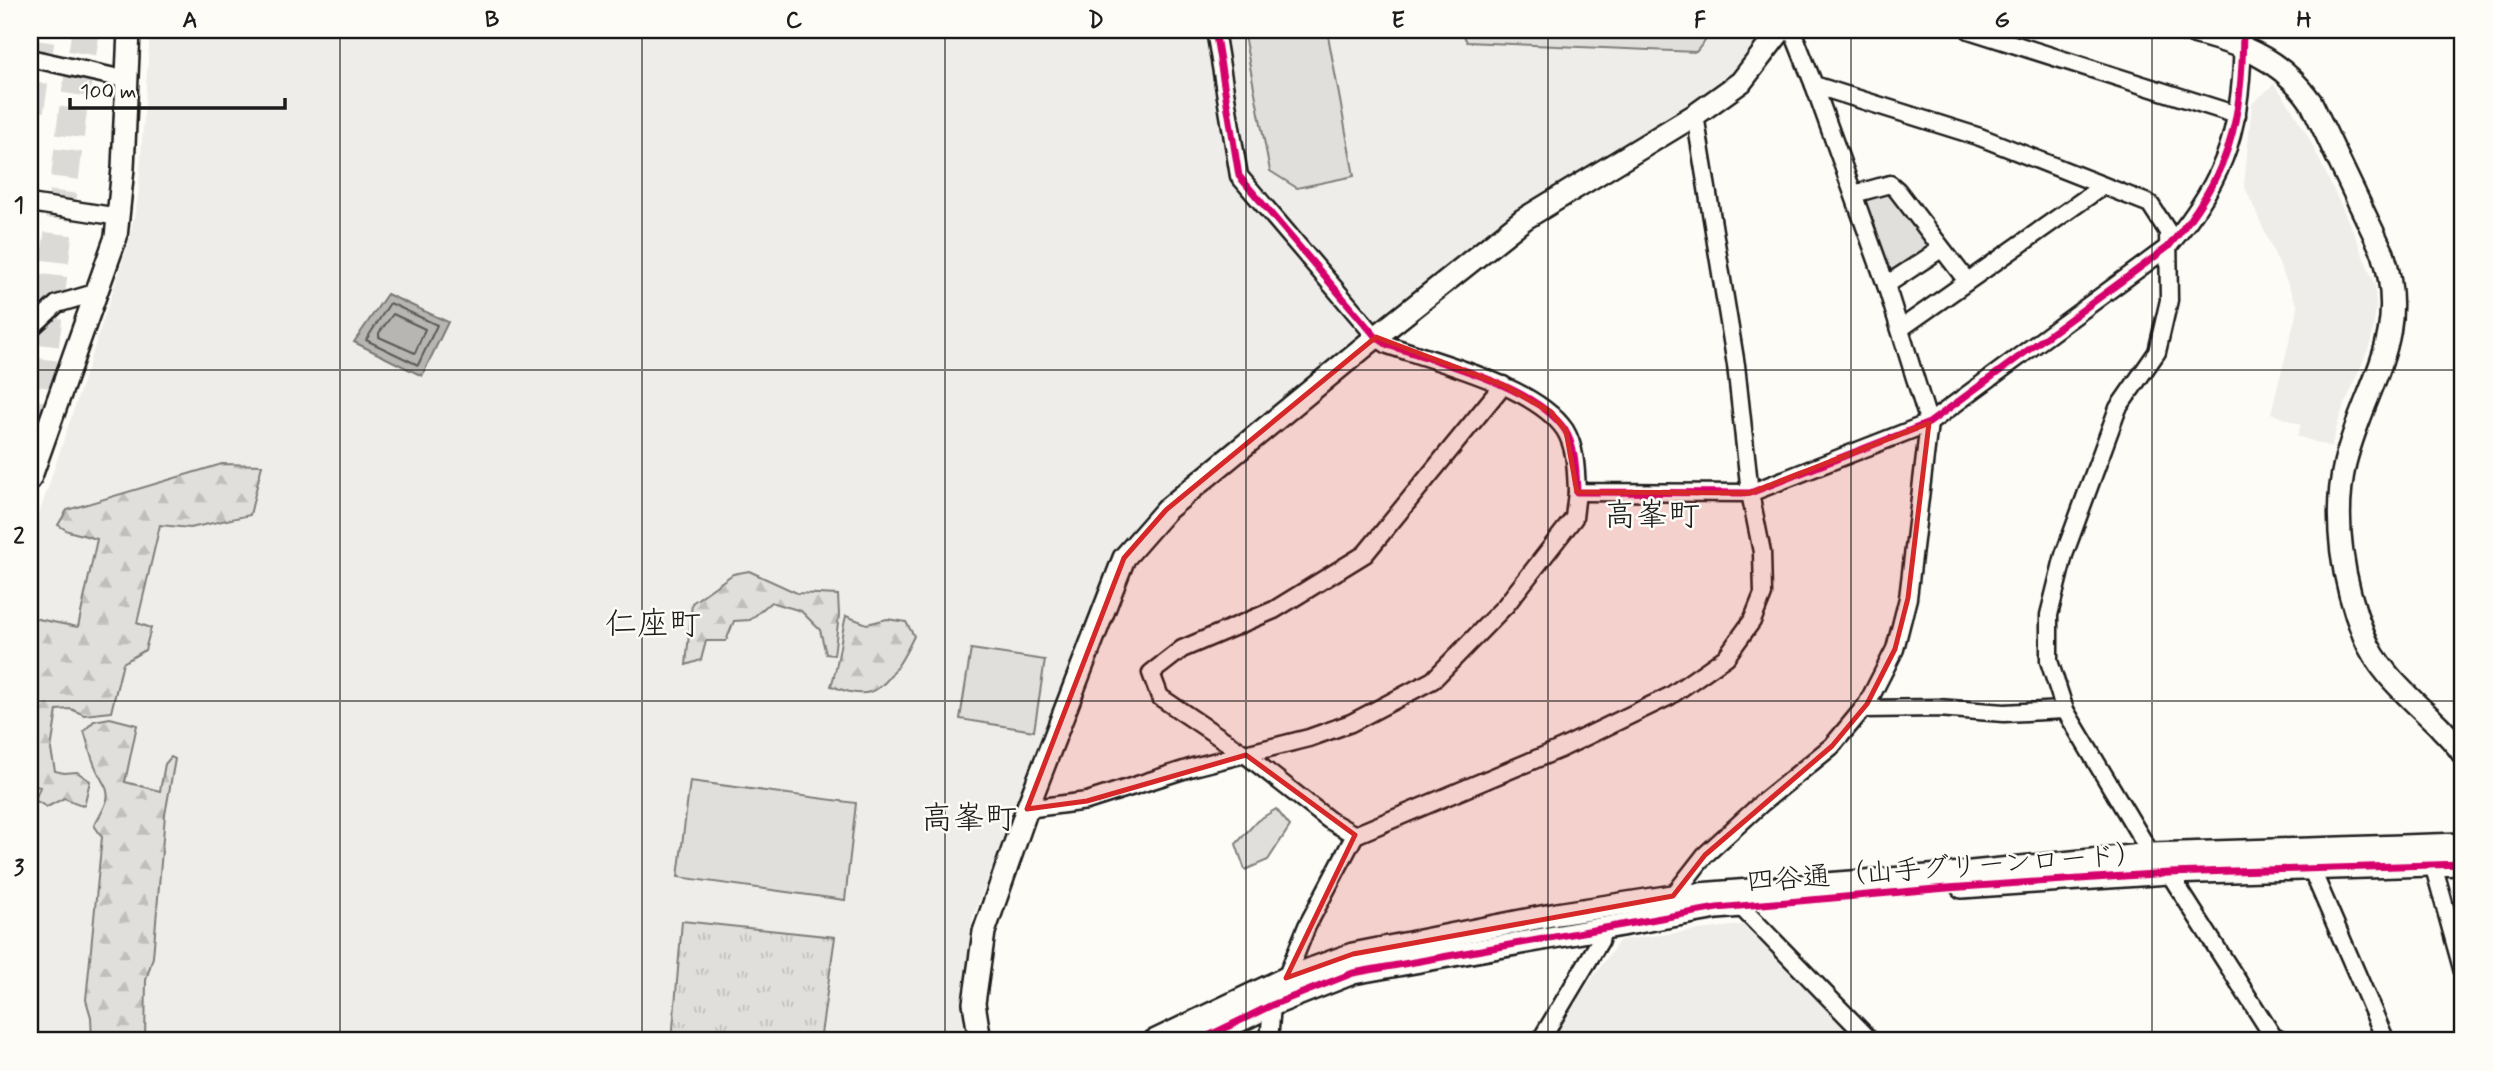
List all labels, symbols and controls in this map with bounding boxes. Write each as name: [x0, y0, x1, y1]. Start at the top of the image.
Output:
text: A: [182, 6, 198, 36]
text: B: [485, 6, 500, 36]
text: C: [786, 6, 803, 36]
text: D: [1088, 6, 1104, 36]
text: E: [1391, 6, 1405, 36]
text: F: [1694, 6, 1706, 36]
text: G: [1994, 6, 2010, 36]
text: H: [2296, 6, 2312, 36]
scale bar: [70, 66, 285, 110]
text: 100 m: [80, 78, 136, 106]
text: 1: [14, 191, 24, 221]
district label: 高峯町: [1604, 495, 1700, 537]
text: 2: [13, 522, 25, 552]
district label: 仁座町: [605, 604, 701, 646]
district label: 高峯町: [921, 798, 1017, 840]
street label: 四谷通 （山手グリーンロード）: [1745, 837, 2145, 901]
text: 3: [14, 854, 25, 884]

